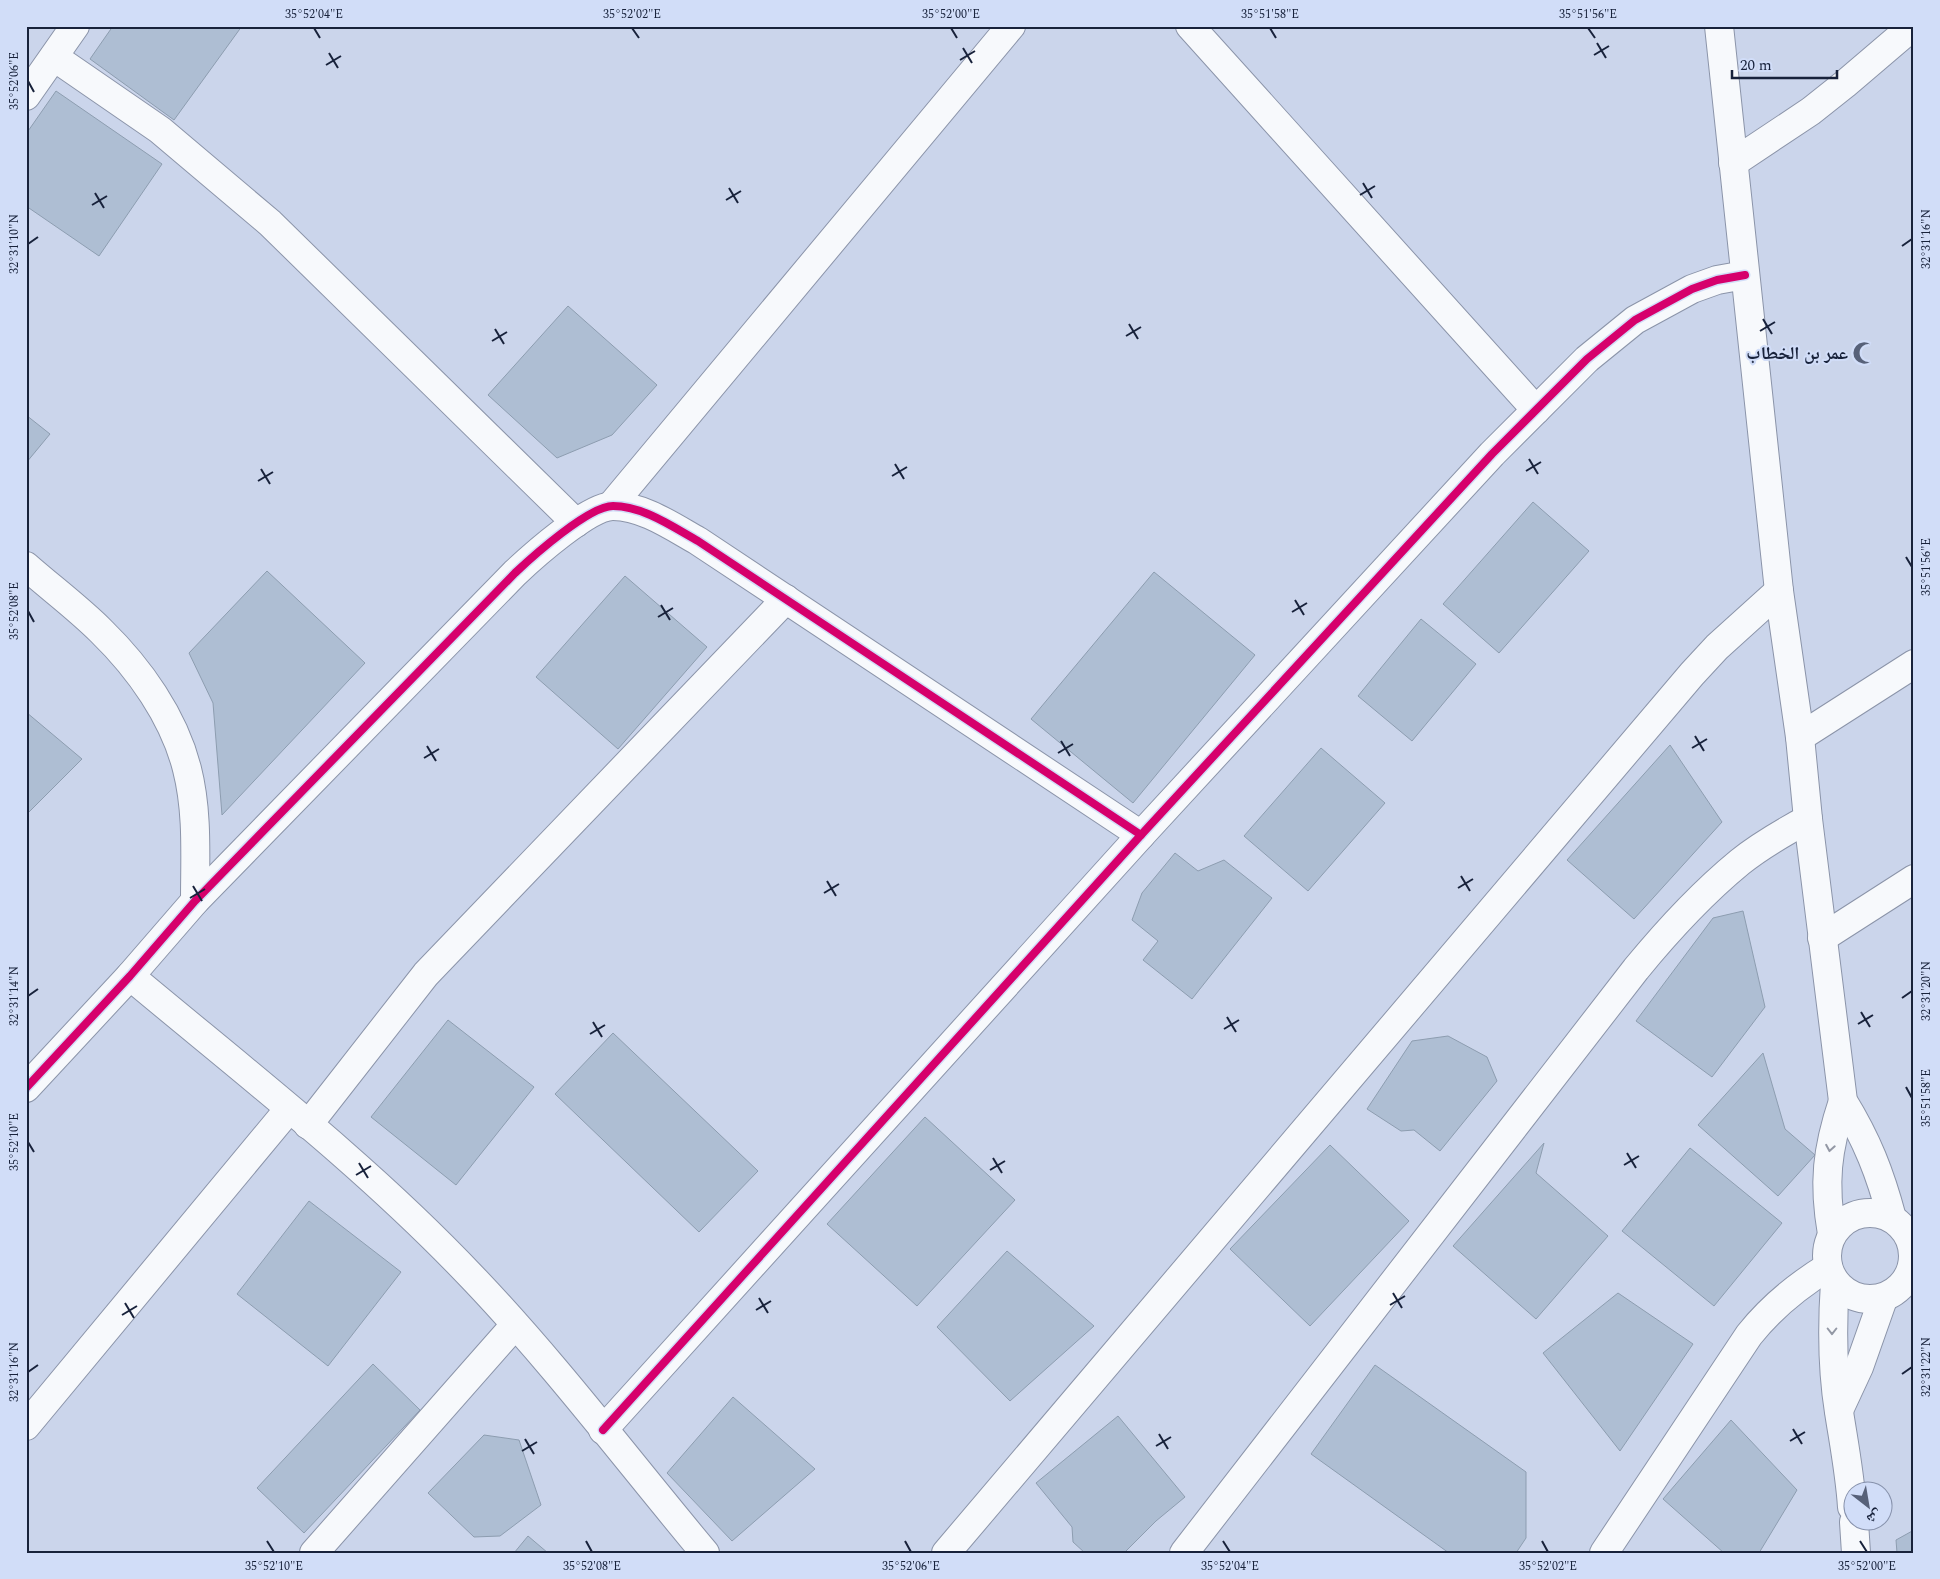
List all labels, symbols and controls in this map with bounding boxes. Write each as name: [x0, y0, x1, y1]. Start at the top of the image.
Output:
text: 35°52'04"E: [285, 5, 343, 24]
text: 35°52'02"E: [603, 5, 661, 24]
text: 35°52'00"E: [922, 5, 980, 24]
text: 35°51'58"E: [1241, 5, 1299, 24]
text: 35°51'56"E: [1559, 5, 1617, 24]
scale bar: [1732, 48, 1838, 80]
text: 35°52'06"E: [5, 52, 24, 110]
text: 20 m: [1740, 54, 1772, 77]
text: 32°31'16"N: [1917, 209, 1936, 269]
text: 32°31'10"N: [5, 214, 24, 274]
place label: عمر بن الخطاب: [1746, 340, 1848, 367]
mosque icon: عمر بن الخطاب: [1851, 340, 1877, 366]
text: 35°51'56"E: [1917, 538, 1936, 596]
text: 35°52'08"E: [5, 582, 24, 640]
text: 32°31'20"N: [1917, 961, 1936, 1021]
text: 32°31'14"N: [5, 966, 24, 1026]
text: 35°51'58"E: [1917, 1069, 1936, 1127]
text: 35°52'10"E: [5, 1113, 24, 1171]
one-way arrow: [1825, 1143, 1835, 1152]
one-way arrow: [1827, 1328, 1837, 1335]
text: 32°31'22"N: [1917, 1337, 1936, 1397]
text: 32°31'16"N: [5, 1342, 24, 1402]
north arrow: [1842, 1482, 1892, 1532]
text: ش: [1863, 1504, 1886, 1530]
text: 35°52'10"E: [245, 1557, 303, 1576]
text: 35°52'08"E: [563, 1557, 621, 1576]
text: 35°52'06"E: [882, 1557, 940, 1576]
text: 35°52'04"E: [1201, 1557, 1259, 1576]
text: 35°52'02"E: [1519, 1557, 1577, 1576]
text: 35°52'00"E: [1838, 1557, 1896, 1576]

